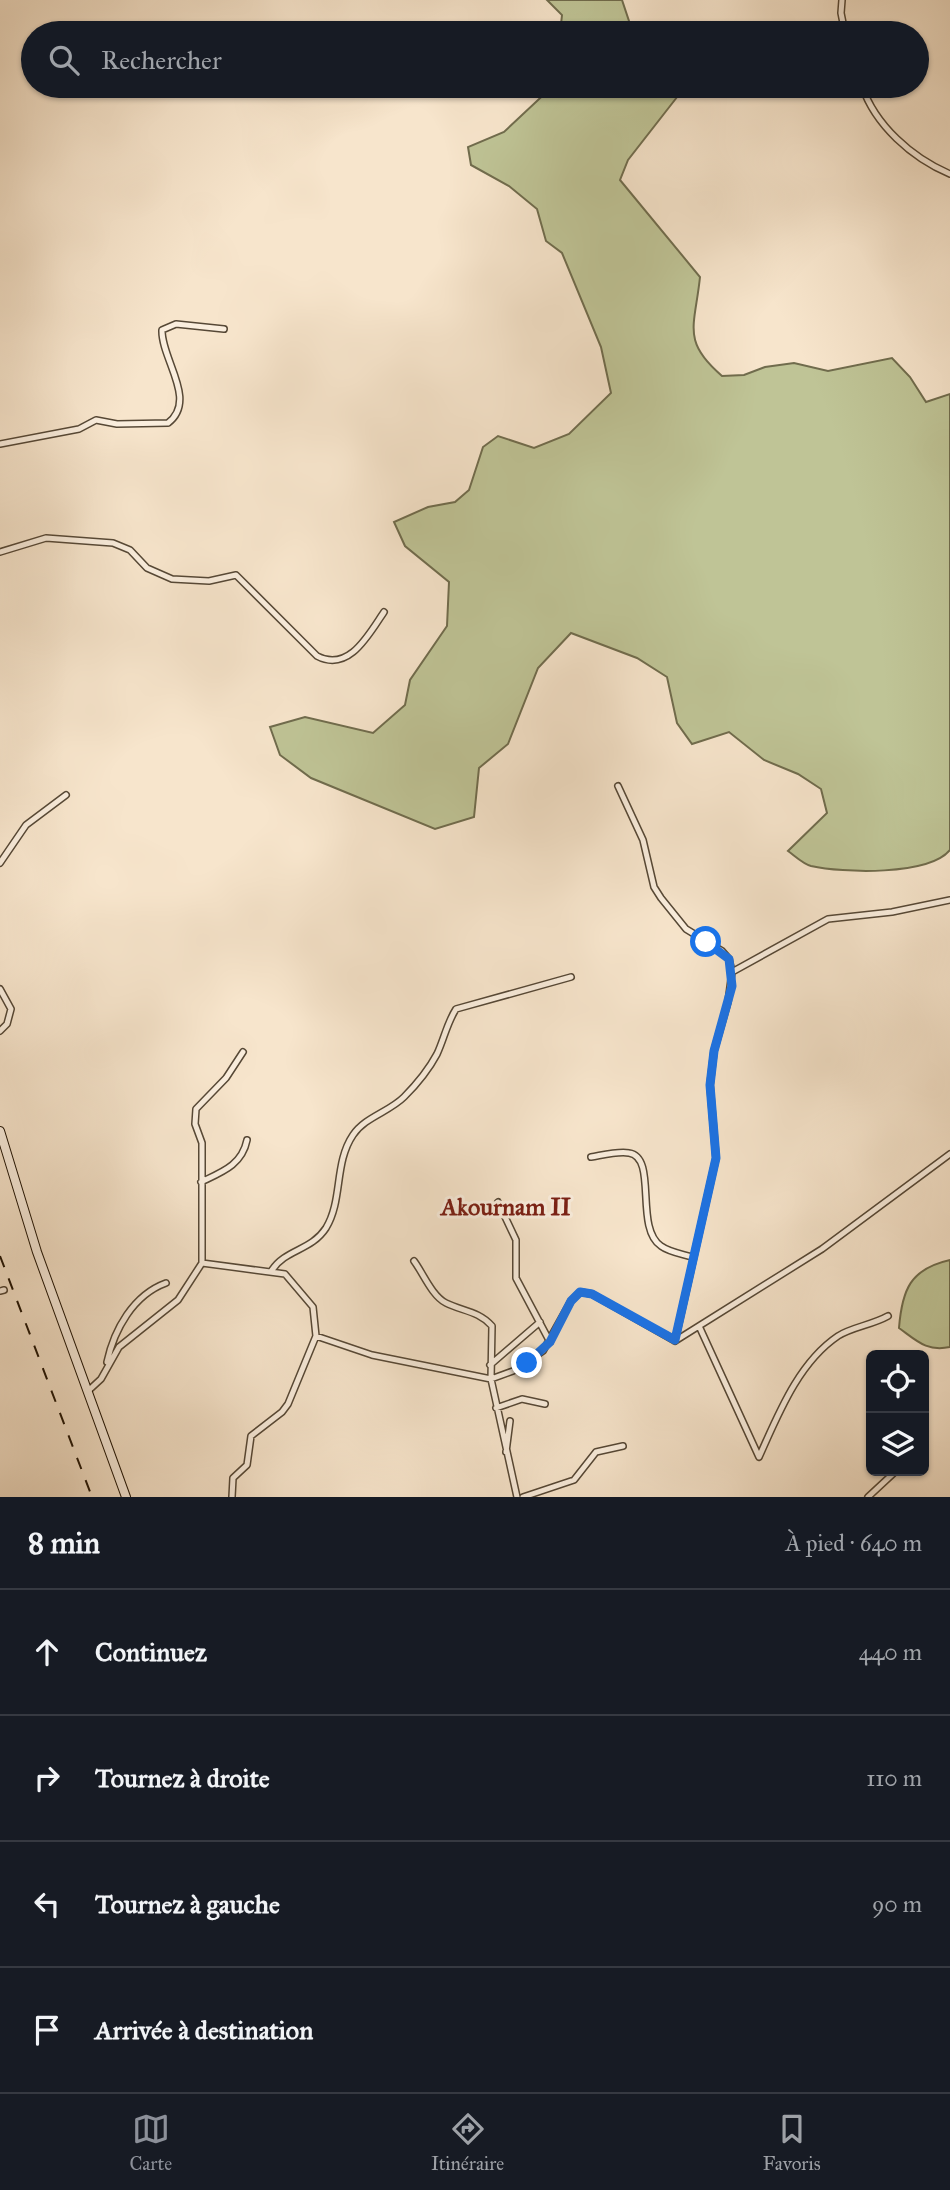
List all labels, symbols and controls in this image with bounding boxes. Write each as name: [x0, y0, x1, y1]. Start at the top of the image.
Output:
search box: [21, 21, 929, 98]
icon: search: [45, 41, 83, 79]
text: Rechercher: [101, 44, 222, 76]
route start: [690, 926, 721, 957]
district label: Akournam II: [439, 1192, 571, 1222]
route end: [511, 1347, 542, 1378]
map controls: [866, 1350, 929, 1476]
button: locate: [866, 1350, 929, 1413]
button: layers: [866, 1413, 929, 1476]
text: 8 min: [28, 1525, 100, 1561]
text: À pied · 640 m: [786, 1529, 922, 1557]
icon: ahead: [28, 1633, 66, 1671]
text: Continuez: [95, 1636, 207, 1668]
text: 440 m: [859, 1638, 922, 1666]
icon: right: [28, 1759, 66, 1797]
text: Tournez à droite: [95, 1762, 270, 1794]
text: 110 m: [866, 1764, 922, 1792]
icon: left: [28, 1885, 66, 1923]
text: Tournez à gauche: [95, 1888, 280, 1920]
text: 90 m: [872, 1890, 922, 1918]
icon: arrive: [28, 2011, 66, 2049]
text: Arrivée à destination: [95, 2014, 313, 2046]
tab: Carte: [129, 2110, 172, 2175]
tab: Itinéraire: [431, 2110, 504, 2175]
tab: Favoris: [763, 2110, 821, 2175]

